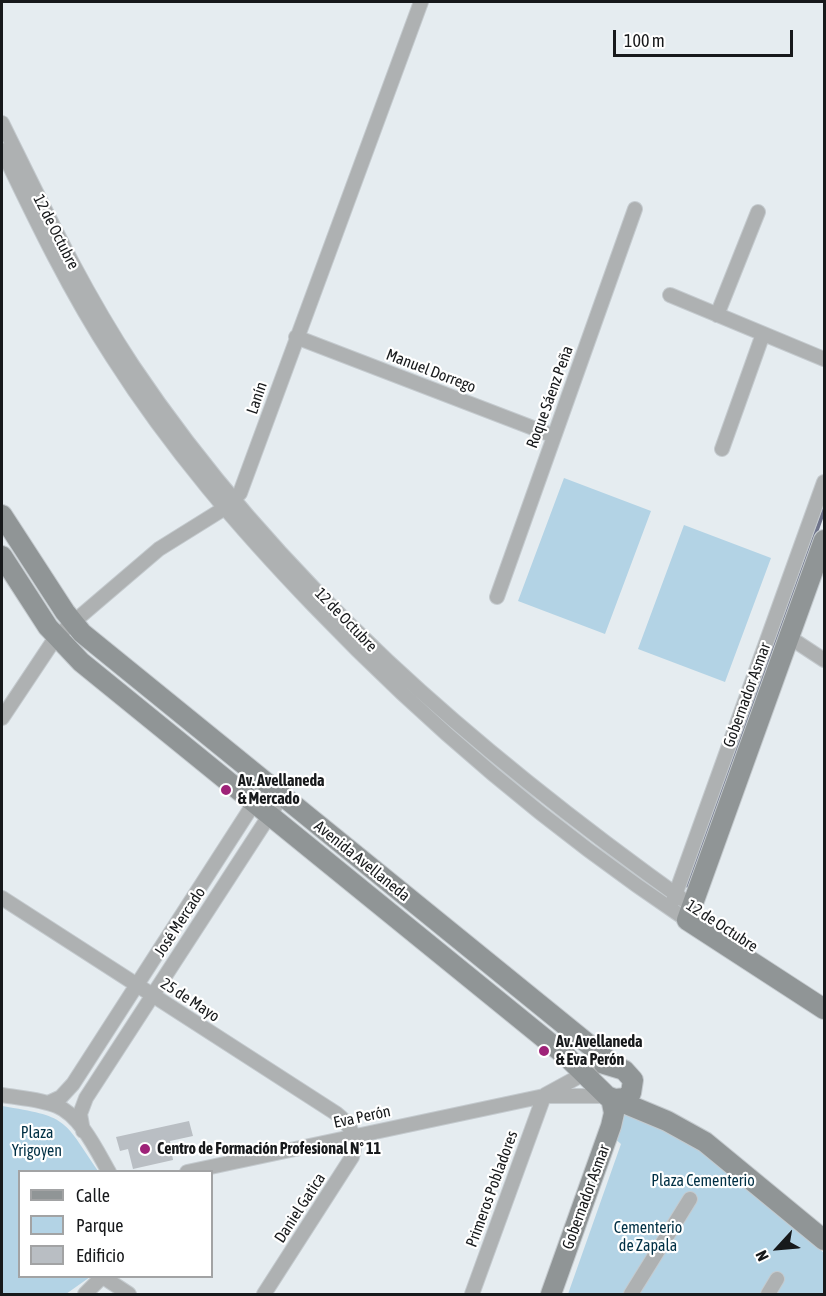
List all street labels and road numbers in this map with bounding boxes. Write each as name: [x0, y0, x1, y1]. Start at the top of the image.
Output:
street label: 12 de Octubre: [29, 191, 83, 273]
street label: Roque Sáenz Peña: [523, 343, 577, 451]
street label: Manuel Dorrego: [383, 345, 479, 397]
street label: Lanín: [243, 379, 271, 417]
street label: 12 de Octubre: [311, 584, 381, 656]
street label: Gobernador Asmar: [719, 640, 775, 750]
street label: Avenida Avellaneda: [310, 817, 414, 905]
street label: José Mercado: [150, 884, 210, 960]
street label: 12 de Octubre: [683, 896, 761, 956]
street label: 25 de Mayo: [157, 974, 223, 1026]
street label: Eva Perón: [332, 1102, 392, 1132]
street label: Primeros Pobladores: [462, 1128, 522, 1250]
street label: Gobernador Asmar: [558, 1142, 614, 1252]
street label: Daniel Gatica: [270, 1170, 330, 1246]

